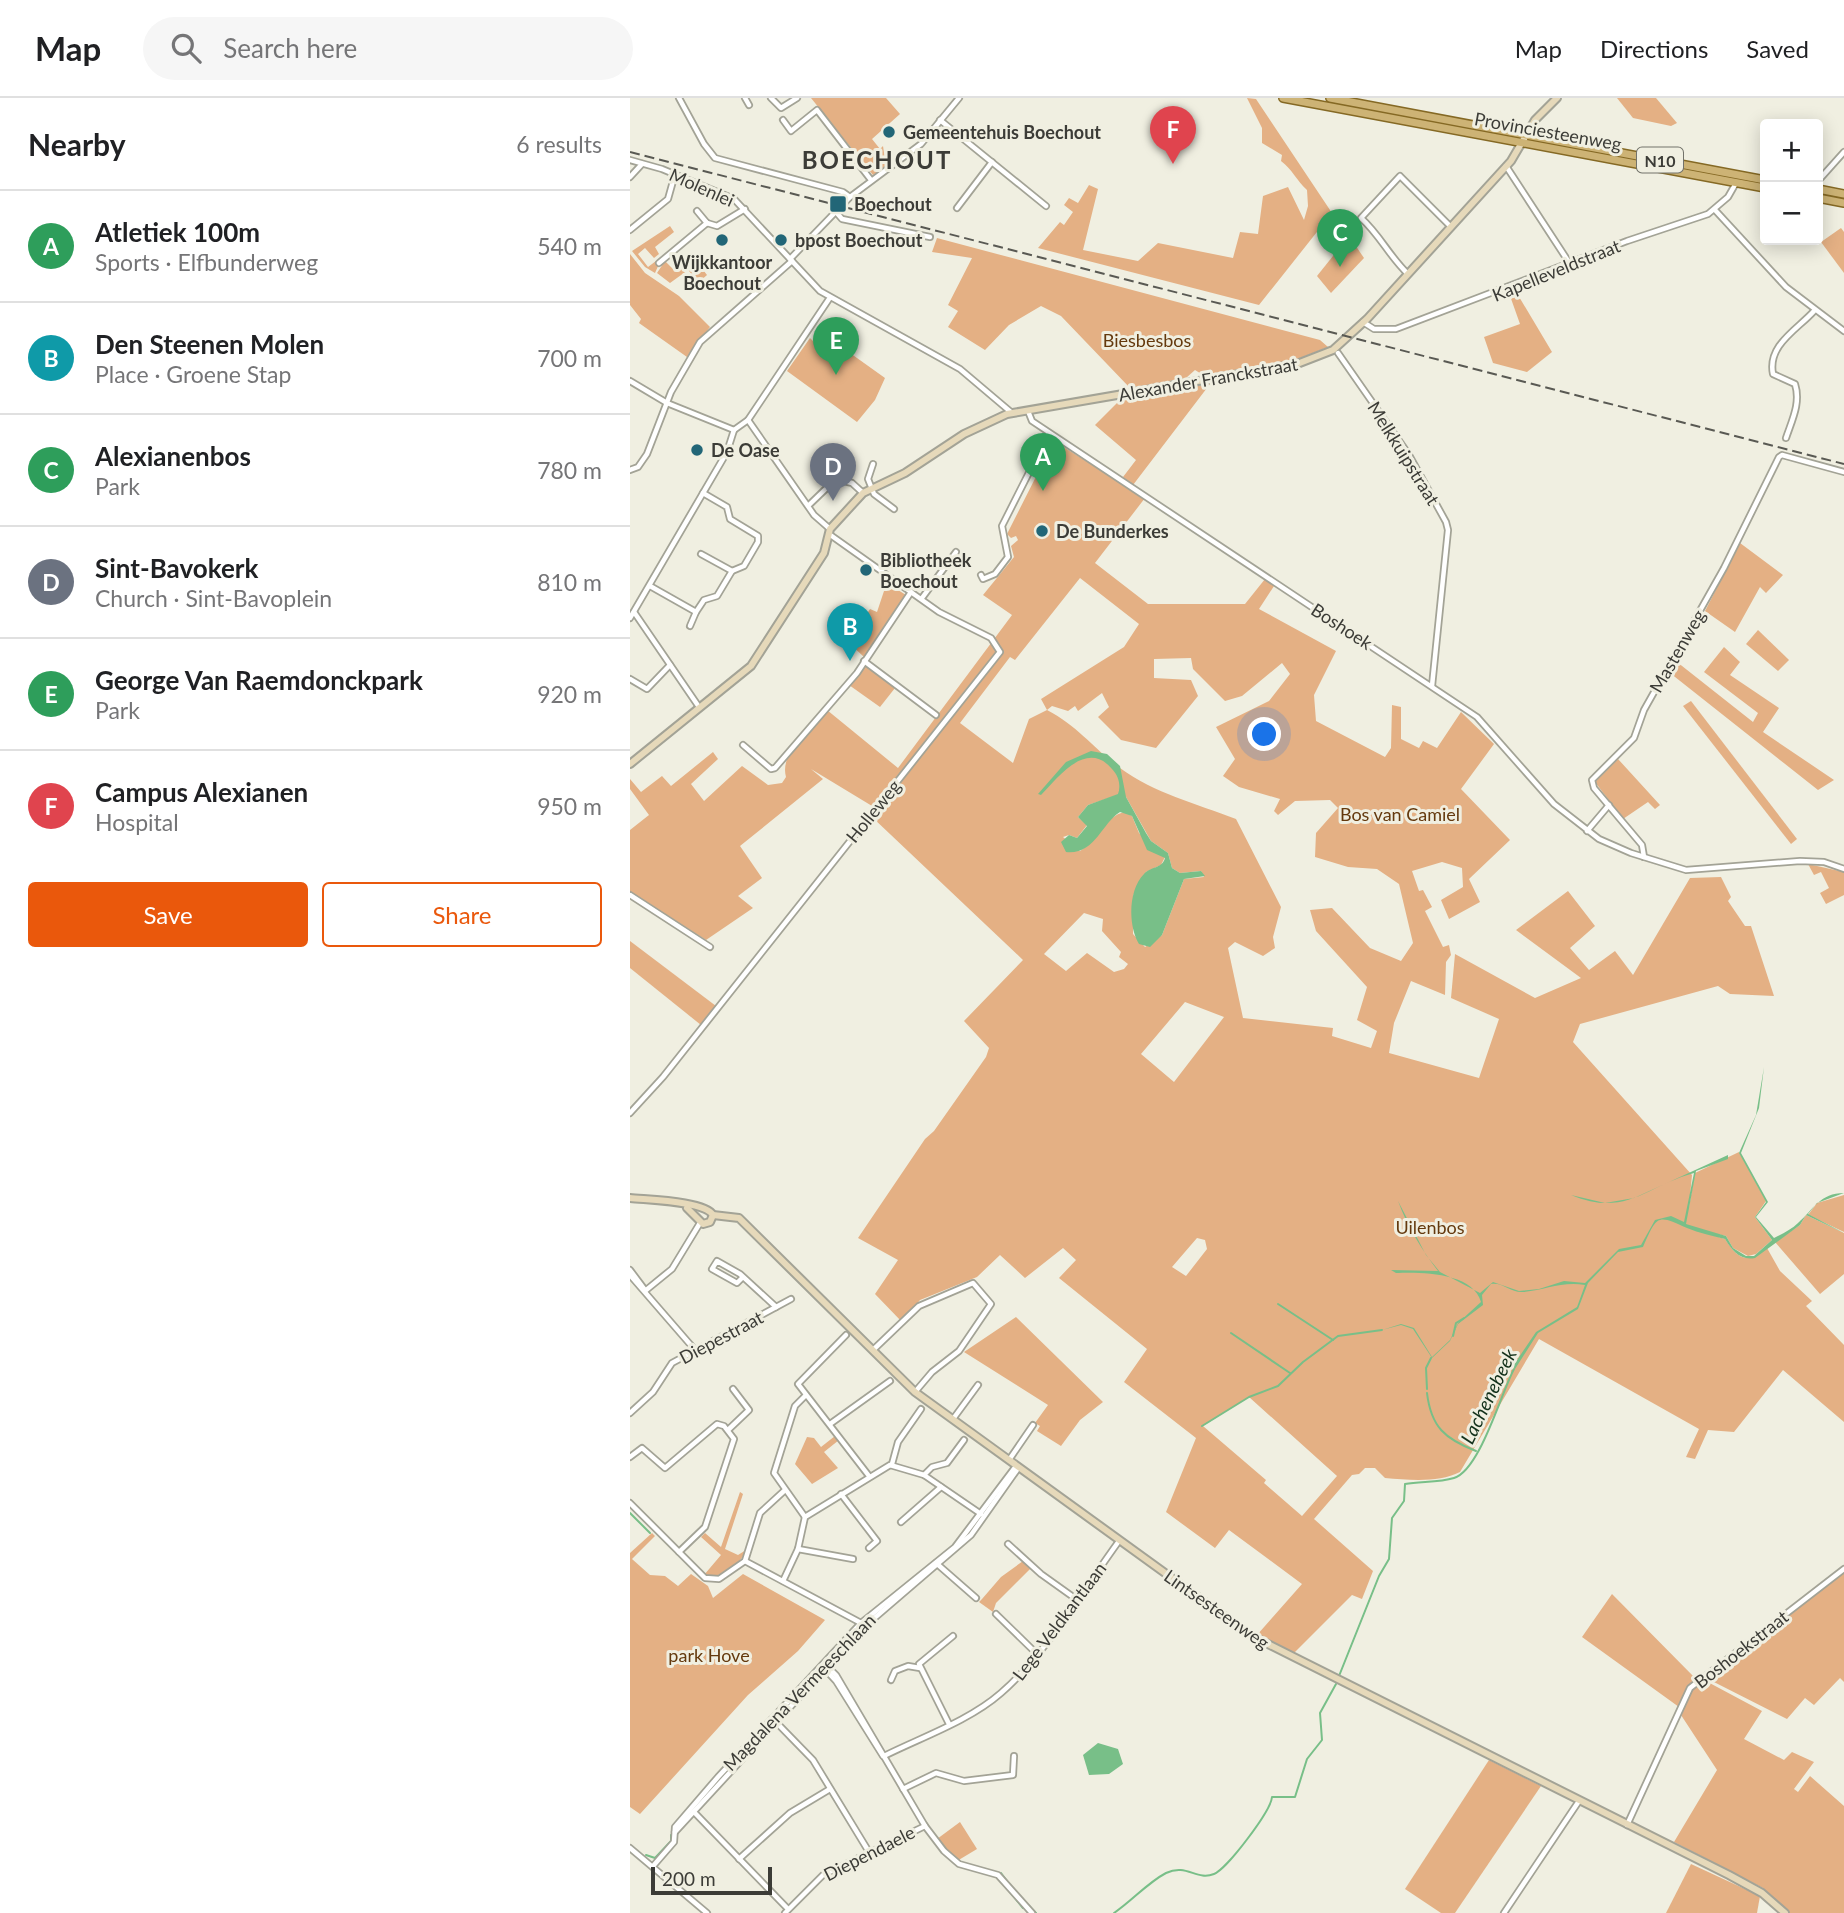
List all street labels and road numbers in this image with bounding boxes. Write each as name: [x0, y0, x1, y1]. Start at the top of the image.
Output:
street label: Provinciesteenweg: [1473, 107, 1623, 155]
road number: N10: [1637, 148, 1683, 172]
street label: Molenlei: [666, 163, 738, 211]
street label: Kapelleveldstraat: [1489, 234, 1624, 306]
street label: Alexander Franckstraat: [1117, 352, 1300, 406]
street label: Melkkuipstraat: [1363, 397, 1445, 509]
street label: Boshoek: [1307, 598, 1377, 654]
street label: Mastenweg: [1644, 606, 1710, 696]
street label: Holleweg: [841, 775, 905, 847]
street label: Diepestraat: [675, 1305, 767, 1368]
street label: Lege Veldkantlaan: [1007, 1558, 1111, 1684]
street label: Lintsesteenweg: [1160, 1565, 1274, 1653]
street label: Boshoekstraat: [1690, 1605, 1793, 1693]
street label: Magdalena Vermeeschlaan: [718, 1609, 880, 1775]
street label: Diependaele: [820, 1821, 918, 1885]

